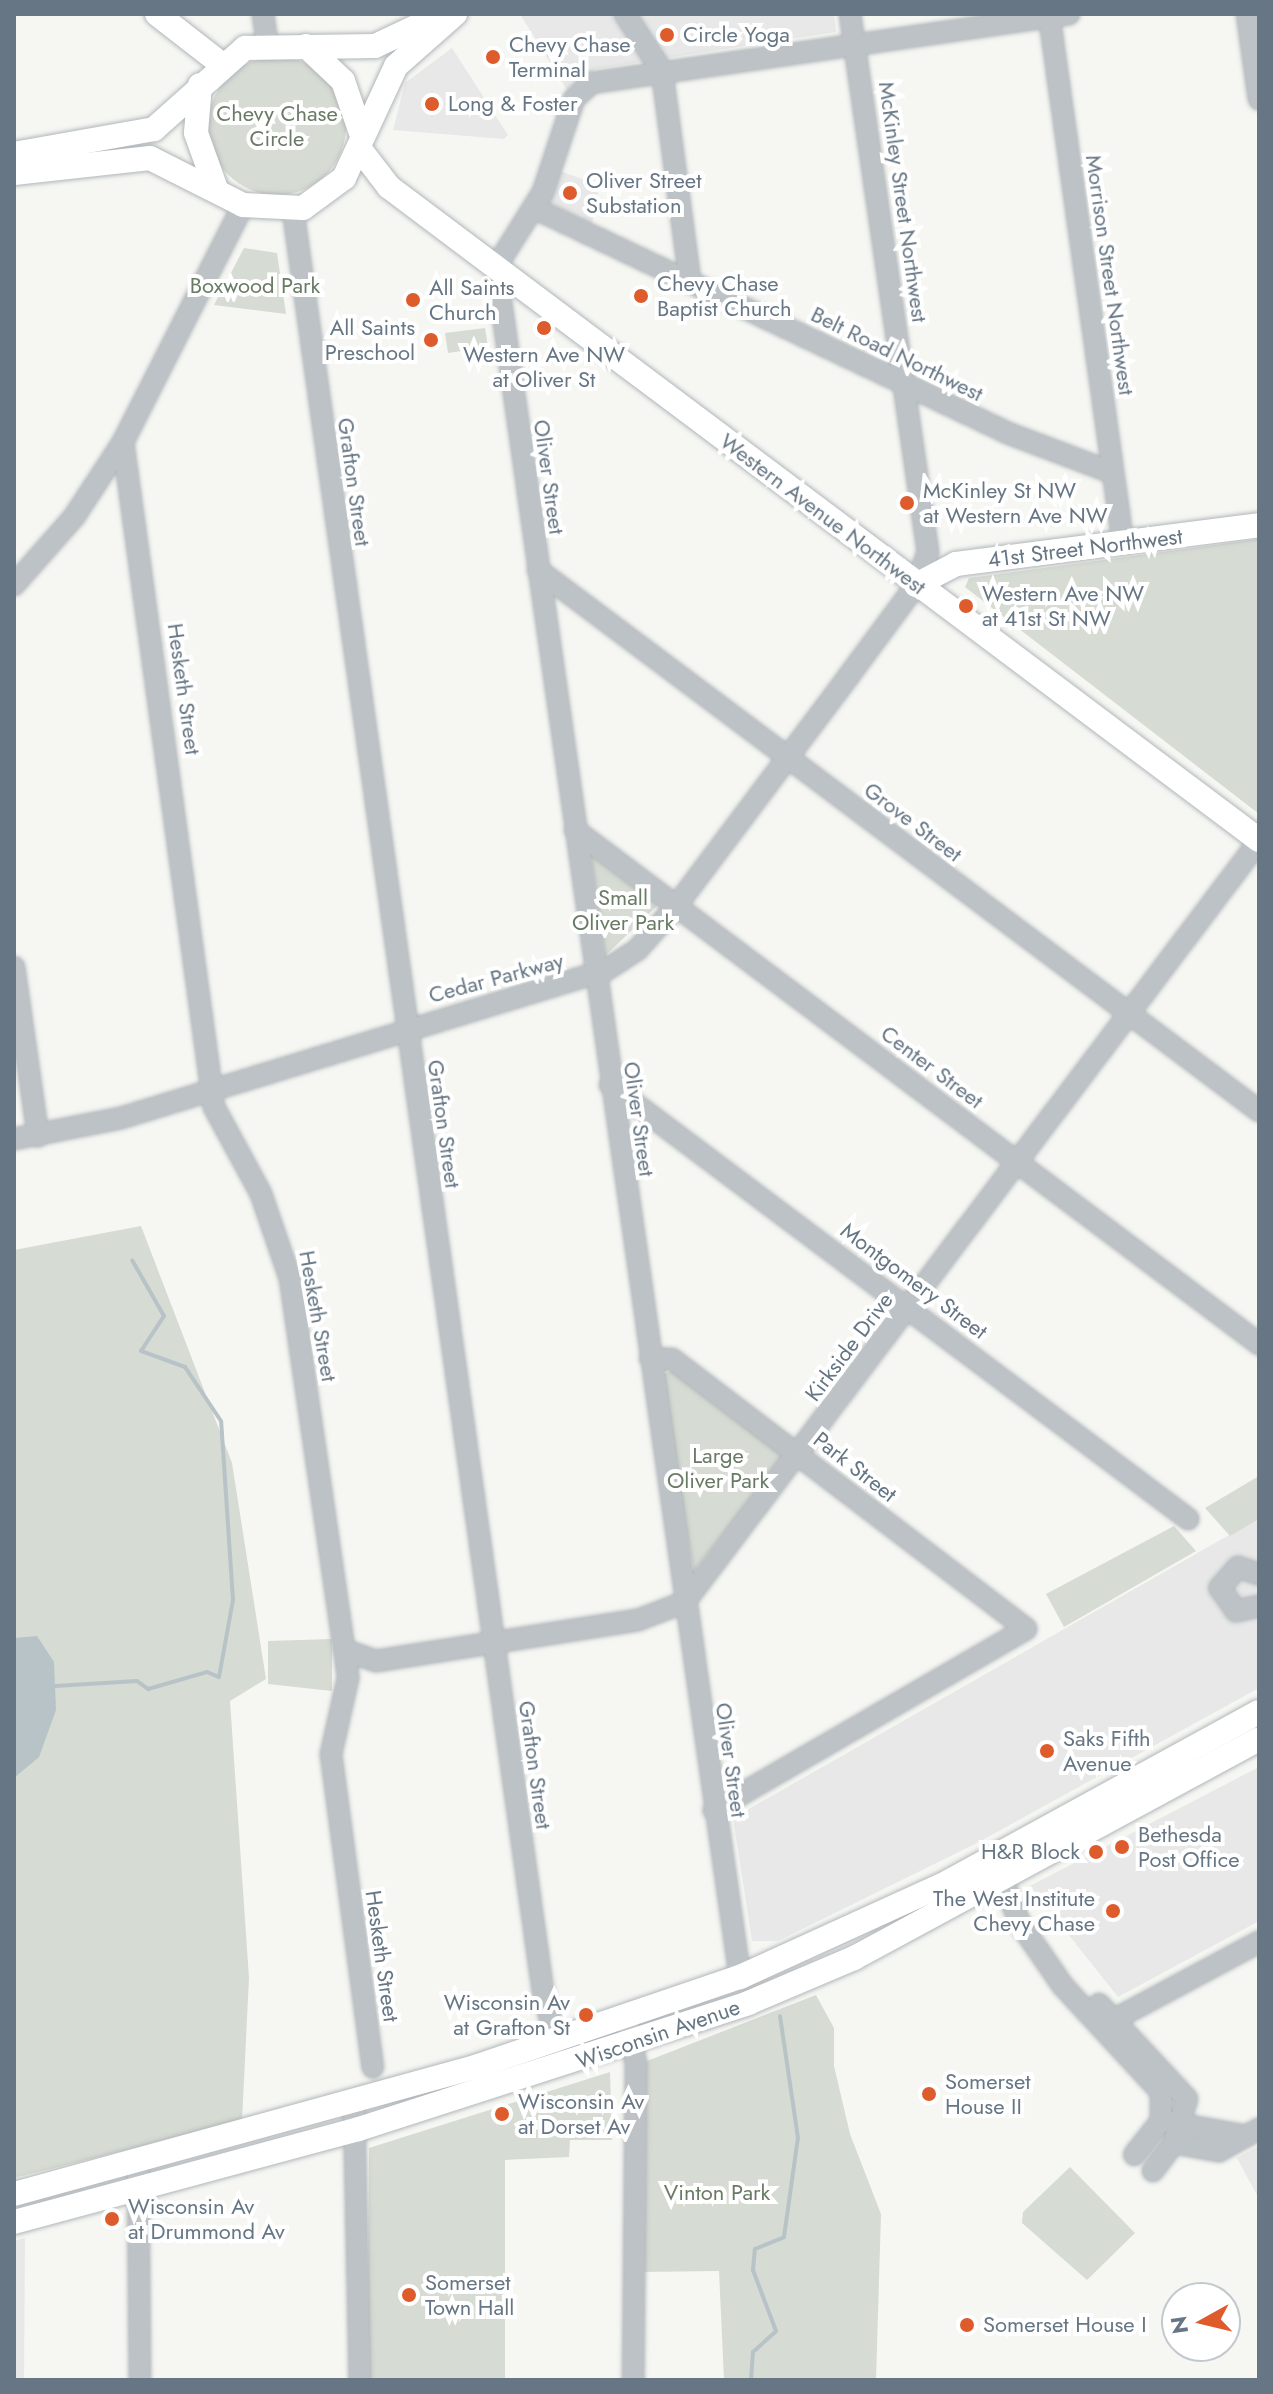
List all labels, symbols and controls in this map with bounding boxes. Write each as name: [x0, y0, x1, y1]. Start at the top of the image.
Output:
place label: Circle Yoga: [683, 22, 790, 48]
marker: Circle Yoga: [658, 26, 676, 44]
place label: Chevy Chase Terminal: [509, 31, 631, 82]
marker: Chevy Chase Terminal: [484, 48, 502, 66]
street label: McKinley Street Northwest: [873, 80, 933, 324]
place label: Long & Foster: [448, 91, 577, 117]
marker: Long & Foster: [423, 95, 441, 113]
park label: Chevy Chase Circle: [216, 100, 338, 152]
street label: Morrison Street Northwest: [1080, 153, 1140, 397]
place label: Oliver Street Substation: [586, 167, 701, 218]
marker: Oliver Street Substation: [561, 184, 579, 202]
place label: Chevy Chase Baptist Church: [657, 270, 792, 322]
park label: Boxwood Park: [190, 273, 320, 299]
place label: All Saints Church: [429, 274, 514, 326]
marker: Chevy Chase Baptist Church: [632, 287, 650, 305]
marker: All Saints Church: [404, 291, 422, 309]
street label: Belt Road Northwest: [807, 301, 987, 407]
place label: All Saints Preschool: [325, 314, 415, 366]
marker: Western Ave NW at Oliver St: [535, 319, 553, 337]
marker: All Saints Preschool: [422, 331, 440, 349]
place label: Western Ave NW at Oliver St: [463, 341, 625, 392]
street label: Grafton Street: [332, 416, 376, 548]
street label: Oliver Street: [528, 418, 570, 536]
street label: Western Avenue Northwest: [715, 428, 931, 600]
place label: McKinley St NW at Western Ave NW: [923, 477, 1108, 528]
marker: McKinley St NW at Western Ave NW: [898, 494, 916, 512]
street label: 41st Street Northwest: [986, 523, 1184, 573]
place label: Western Ave NW at 41st St NW: [982, 580, 1144, 632]
marker: Western Ave NW at 41st St NW: [957, 597, 975, 615]
street label: Hesketh Street: [162, 622, 206, 756]
street label: Grove Street: [859, 777, 967, 867]
park label: Small Oliver Park: [572, 884, 674, 936]
street label: Cedar Parkway: [426, 947, 566, 1009]
street label: Center Street: [876, 1020, 988, 1114]
street label: Grafton Street: [422, 1058, 466, 1190]
street label: Oliver Street: [618, 1060, 660, 1178]
street label: Montgomery Street: [836, 1217, 992, 1345]
street label: Hesketh Street: [293, 1248, 343, 1384]
street label: Kirkside Drive: [800, 1287, 898, 1407]
street label: Park Street: [808, 1426, 902, 1508]
park label: Large Oliver Park: [667, 1442, 769, 1494]
street label: Grafton Street: [513, 1699, 557, 1831]
street label: Oliver Street: [710, 1701, 752, 1819]
place label: Saks Fifth Avenue: [1063, 1725, 1151, 1776]
marker: Saks Fifth Avenue: [1038, 1742, 1056, 1760]
place label: Bethesda Post Office: [1138, 1821, 1240, 1872]
marker: Bethesda Post Office: [1113, 1838, 1131, 1856]
place label: H&R Block: [981, 1839, 1080, 1865]
marker: H&R Block: [1087, 1843, 1105, 1861]
place label: The West Institute Chevy Chase: [933, 1885, 1095, 1936]
street label: Hesketh Street: [360, 1889, 404, 2023]
marker: The West Institute Chevy Chase: [1102, 1900, 1124, 1922]
place label: Wisconsin Av at Grafton St: [444, 1989, 570, 2040]
street label: Wisconsin Avenue: [573, 1994, 743, 2074]
marker: Wisconsin Av at Grafton St: [577, 2006, 595, 2024]
place label: Somerset House II: [945, 2068, 1031, 2120]
marker: Somerset House II: [920, 2085, 938, 2103]
place label: Wisconsin Av at Dorset Av: [518, 2088, 644, 2140]
marker: Wisconsin Av at Dorset Av: [493, 2105, 511, 2123]
park label: Vinton Park: [664, 2180, 770, 2206]
place label: Wisconsin Av at Drummond Av: [128, 2193, 285, 2244]
marker: Wisconsin Av at Drummond Av: [103, 2210, 121, 2228]
place label: Somerset Town Hall: [425, 2269, 514, 2320]
north arrow: [1161, 2282, 1241, 2362]
marker: Somerset Town Hall: [400, 2286, 418, 2304]
place label: Somerset House I: [983, 2312, 1147, 2338]
text: N: [1162, 2314, 1196, 2336]
marker: Somerset House I: [958, 2316, 976, 2334]

